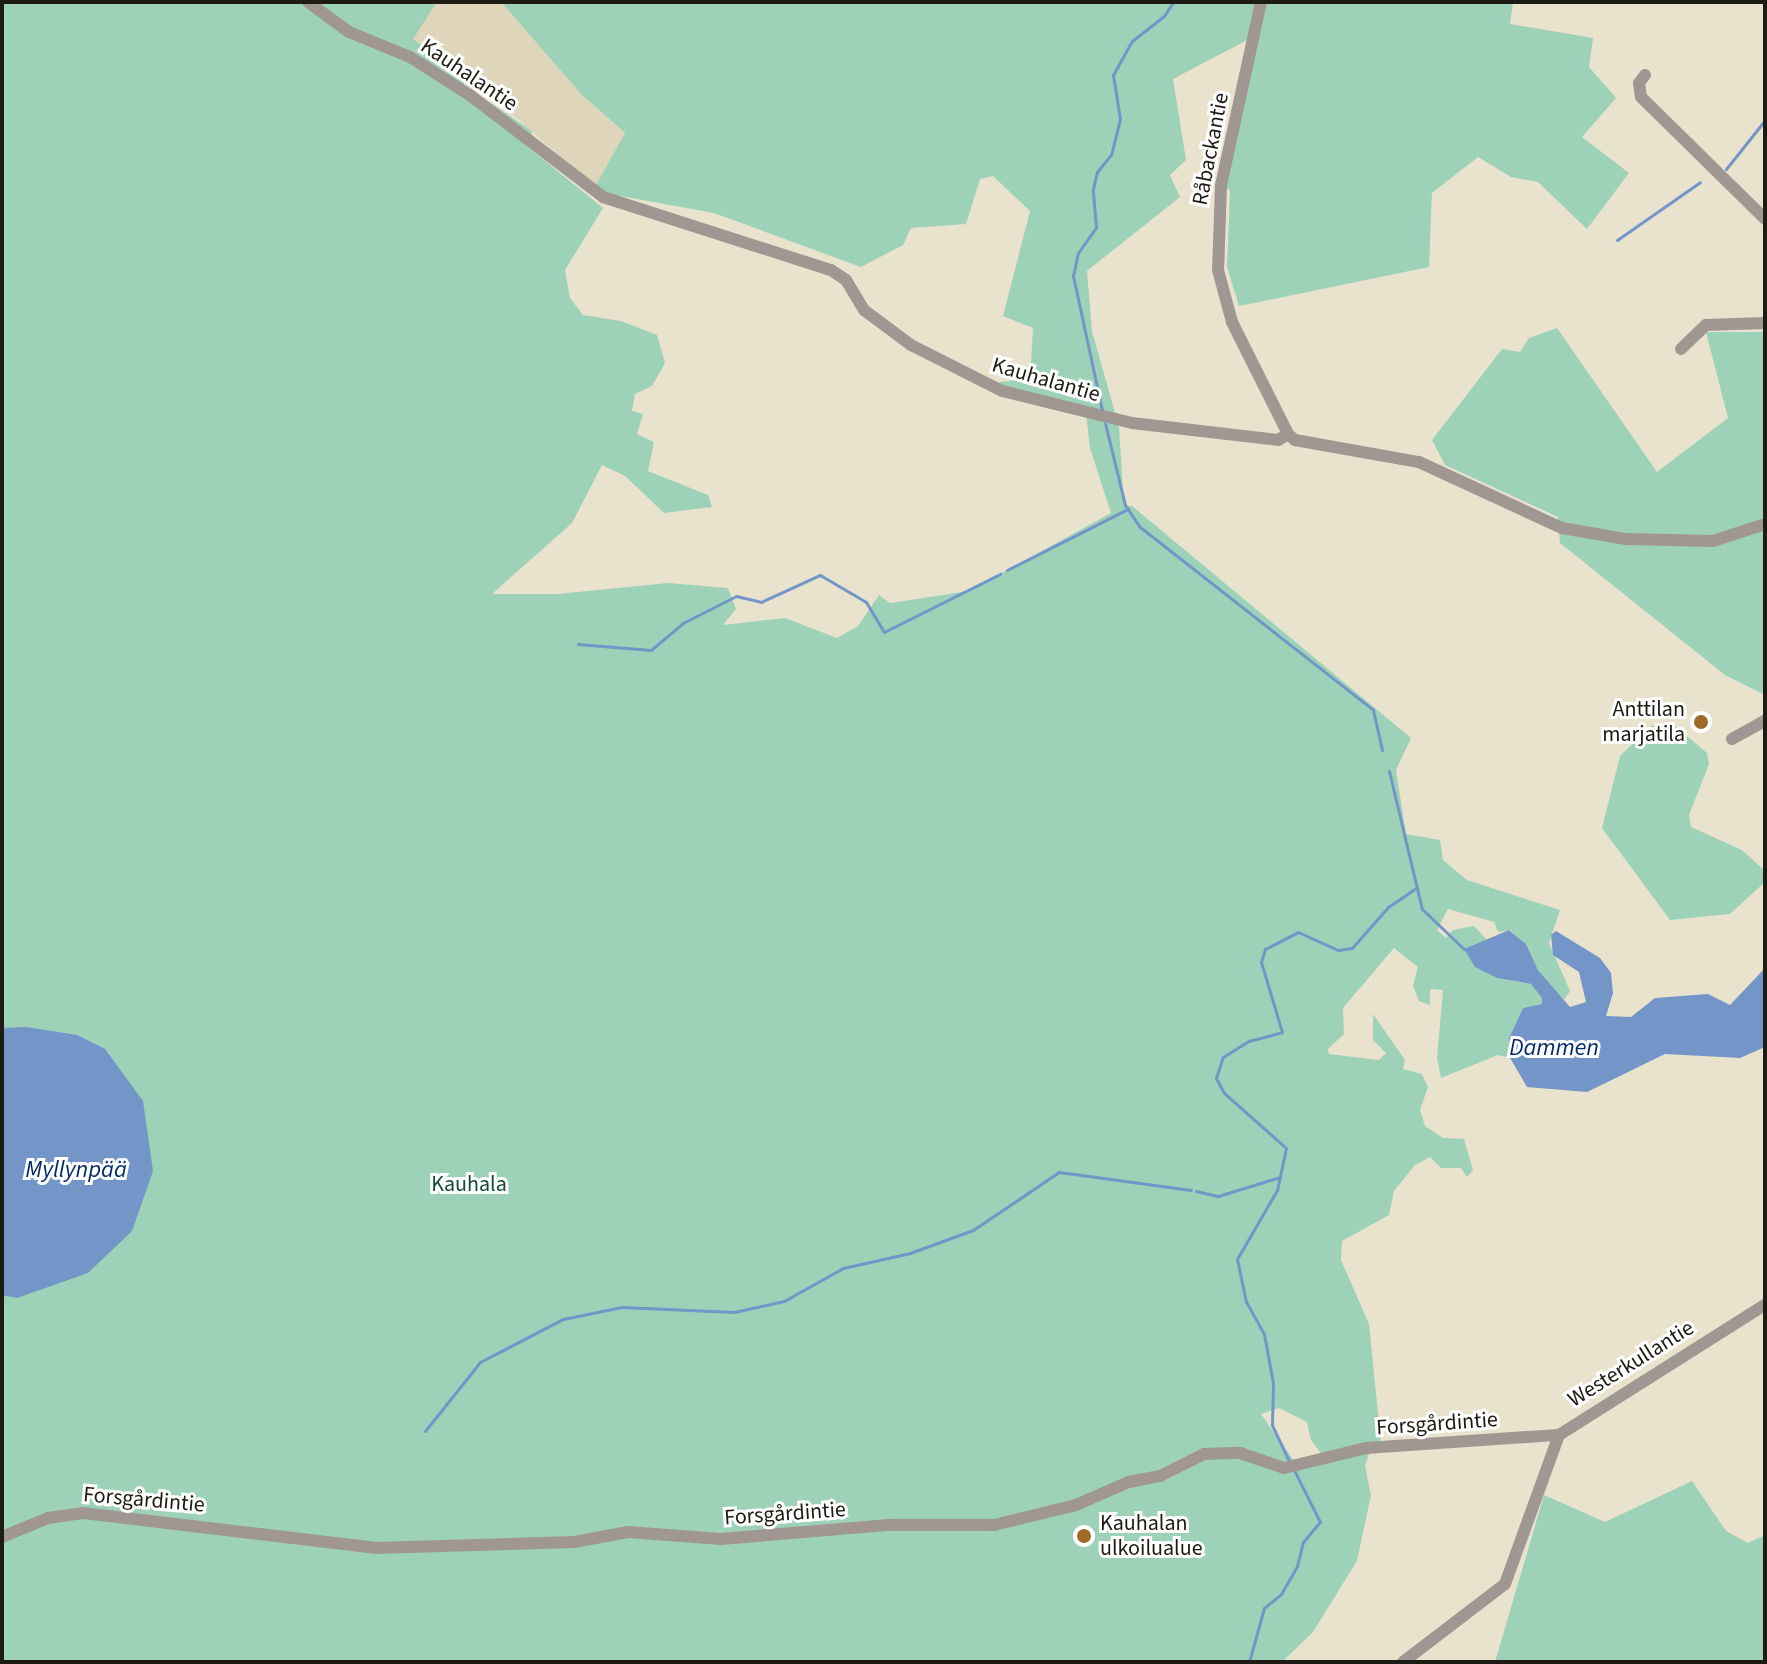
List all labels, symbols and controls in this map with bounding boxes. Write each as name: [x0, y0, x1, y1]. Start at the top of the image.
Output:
street label: Kauhalantie: [415, 33, 523, 117]
street label: Råbackantie: [1187, 90, 1235, 208]
street label: Kauhalantie: [989, 352, 1103, 408]
place label: Anttilan marjatila: [1602, 696, 1685, 748]
marker: Anttilan marjatila: [1692, 713, 1710, 731]
water label: Dammen: [1509, 1034, 1599, 1062]
water label: Myllynpää: [25, 1156, 127, 1184]
park label: Kauhala: [431, 1172, 507, 1198]
street label: Westerkullantie: [1563, 1315, 1699, 1413]
street label: Forsgårdintie: [1375, 1407, 1499, 1441]
street label: Forsgårdintie: [82, 1482, 206, 1518]
street label: Forsgårdintie: [723, 1497, 847, 1531]
place label: Kauhalan ulkoilualue: [1100, 1510, 1203, 1562]
marker: Kauhalan ulkoilualue: [1075, 1527, 1093, 1545]

